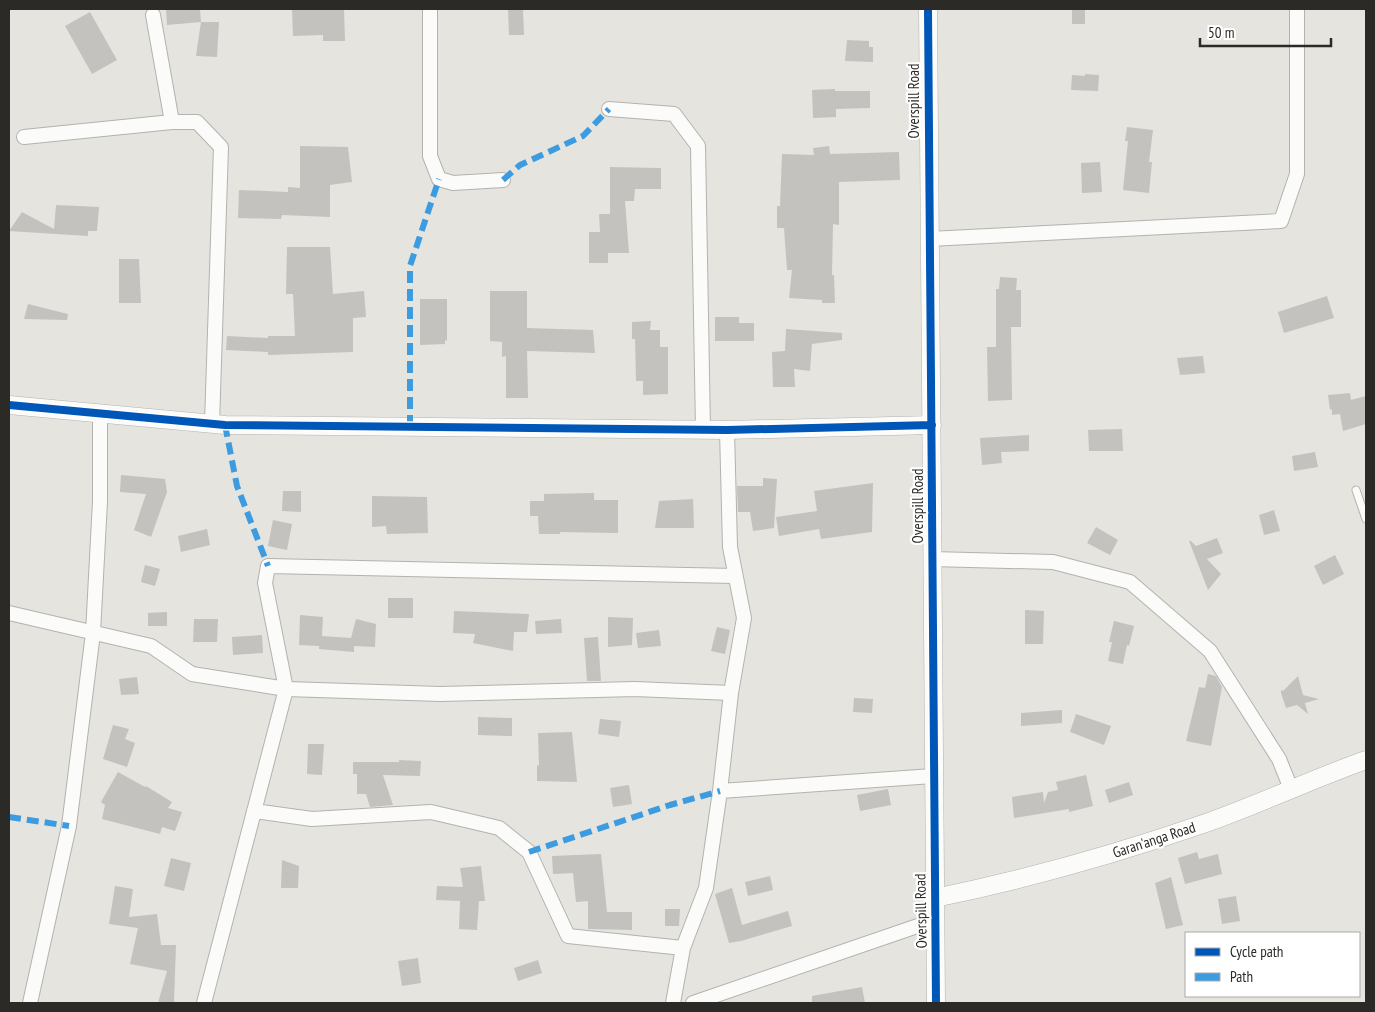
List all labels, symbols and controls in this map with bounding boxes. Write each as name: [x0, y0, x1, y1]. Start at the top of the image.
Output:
scale bar: [1200, 15, 1331, 47]
text: 50 m: [1208, 23, 1234, 42]
street label: Overspill Road: [904, 64, 923, 138]
street label: Overspill Road: [908, 469, 927, 543]
street label: Garan'anga Road: [1110, 817, 1198, 862]
street label: Overspill Road: [910, 873, 931, 949]
legend: [1185, 932, 1360, 997]
text: Cycle path: [1230, 942, 1283, 961]
text: Path: [1230, 967, 1253, 986]

